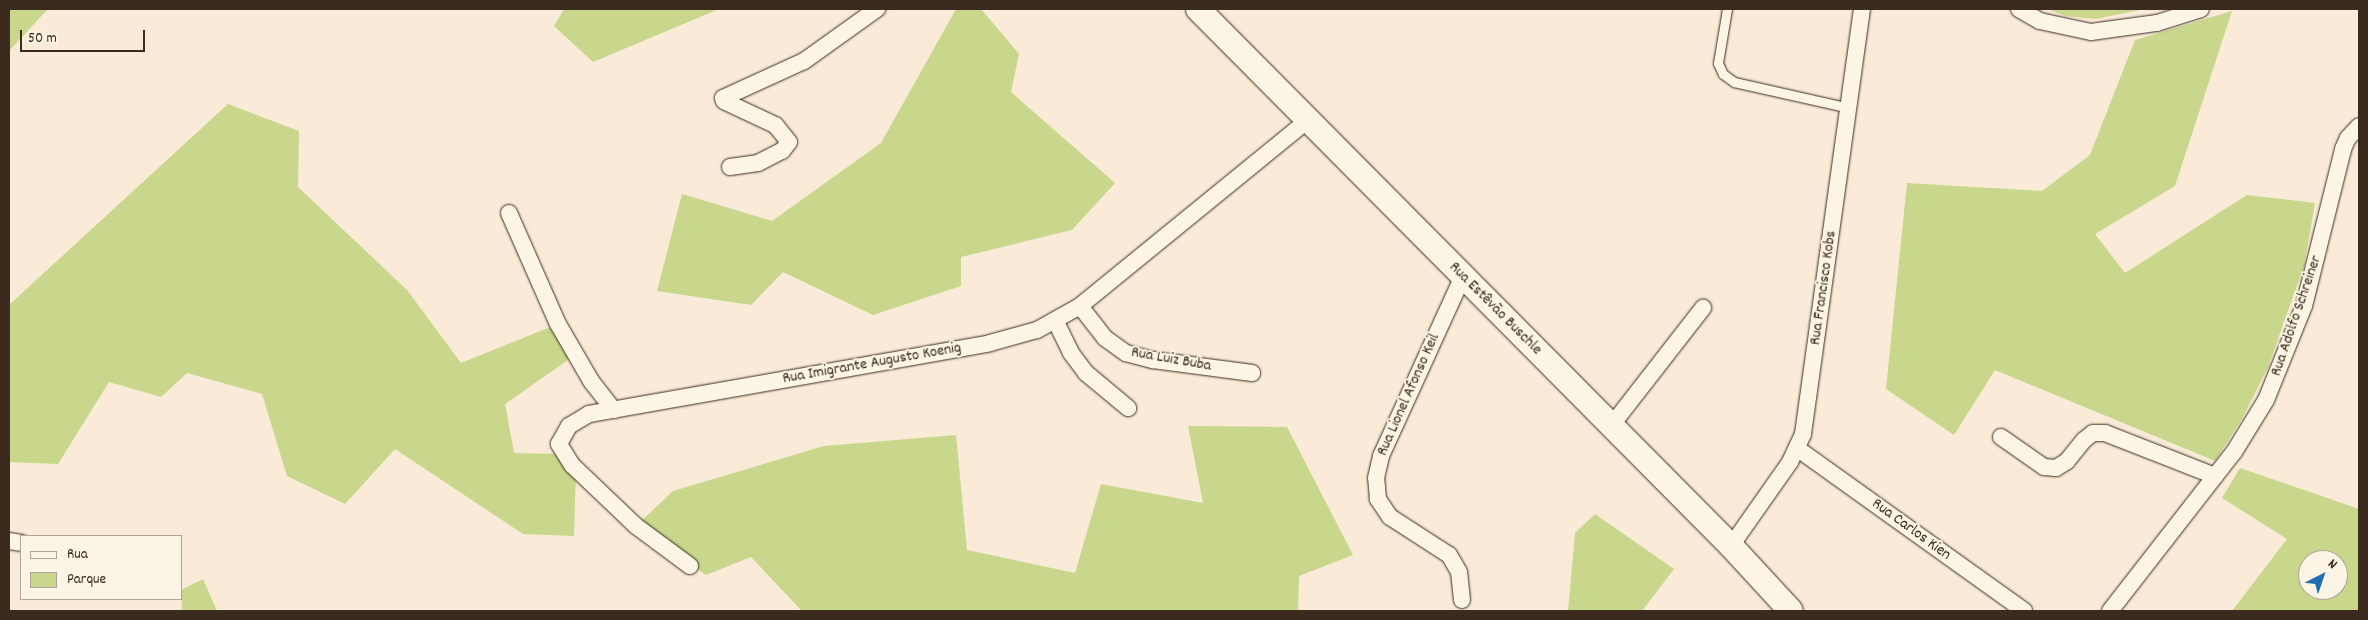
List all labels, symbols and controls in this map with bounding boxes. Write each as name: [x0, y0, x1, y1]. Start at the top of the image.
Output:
scale bar: [22, 20, 148, 52]
text: 50 m: [28, 28, 57, 50]
street label: Rua Francisco Kobs: [1806, 230, 1842, 346]
street label: Rua Adolfo Schreiner: [2267, 253, 2327, 379]
street label: Rua Estêvão Buschle: [1444, 258, 1546, 360]
street label: Rua Lionel Afonso Keil: [1373, 331, 1445, 459]
street label: Rua Imigrante Augusto Koenig: [781, 339, 963, 389]
street label: Rua Luiz Buba: [1130, 344, 1212, 376]
street label: Rua Carlos Kien: [1868, 495, 1954, 565]
legend: [20, 535, 182, 600]
text: Rua: [67, 544, 88, 566]
north arrow: [2298, 550, 2348, 600]
text: N: [2323, 555, 2341, 574]
text: Parque: [67, 569, 106, 591]

